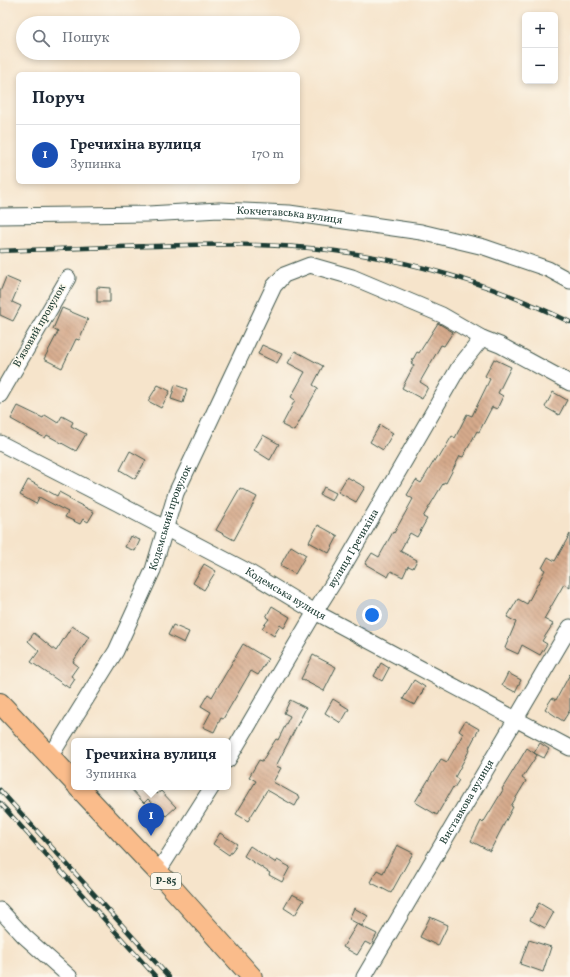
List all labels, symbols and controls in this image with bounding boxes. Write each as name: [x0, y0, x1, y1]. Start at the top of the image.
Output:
map controls: [522, 12, 558, 84]
button: +: [522, 12, 558, 48]
search box: [16, 16, 300, 60]
icon: search: [30, 27, 52, 49]
text: Пошук: [62, 28, 110, 49]
button: −: [522, 48, 558, 84]
text: Поруч: [32, 87, 85, 110]
text: Гречихіна вулиця: [70, 135, 201, 156]
text: 1: [42, 146, 48, 164]
text: 170 m: [251, 146, 284, 164]
text: Зупинка: [70, 156, 121, 174]
street label: Кокчетавська вулиця: [236, 203, 344, 228]
street label: Вʼязовий провулок: [10, 281, 70, 370]
street label: Кодемський провулок: [146, 462, 196, 572]
street label: вулиця Гречихіна: [324, 506, 383, 591]
street label: Кодемська вулиця: [242, 564, 329, 624]
your location: [362, 605, 382, 625]
popup: [71, 738, 231, 790]
text: Гречихіна вулиця: [85, 745, 217, 766]
street label: Виставкова вулиця: [436, 757, 498, 847]
text: Зупинка: [85, 766, 137, 784]
pin: 1: [138, 803, 164, 836]
road number: Р-85: [151, 873, 181, 889]

